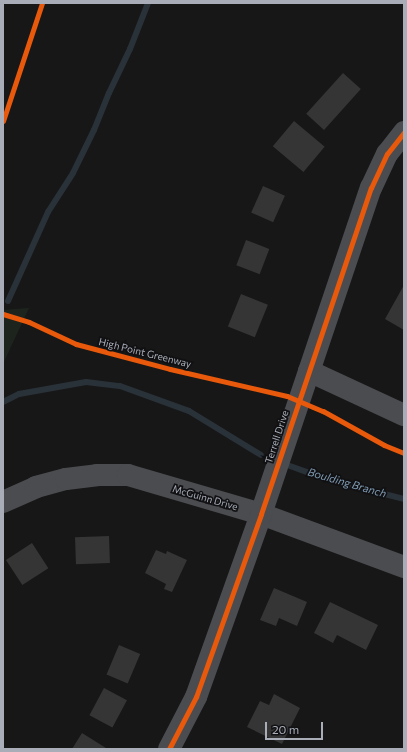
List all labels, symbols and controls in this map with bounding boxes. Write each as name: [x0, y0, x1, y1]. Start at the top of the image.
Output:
street label: High Point Greenway: [97, 336, 193, 370]
street label: Terrell Drive: [263, 409, 291, 465]
water label: Boulding Branch: [306, 465, 388, 501]
street label: McGuinn Drive: [171, 483, 239, 513]
scale bar: [267, 714, 325, 740]
text: 20 m: [272, 722, 299, 736]

